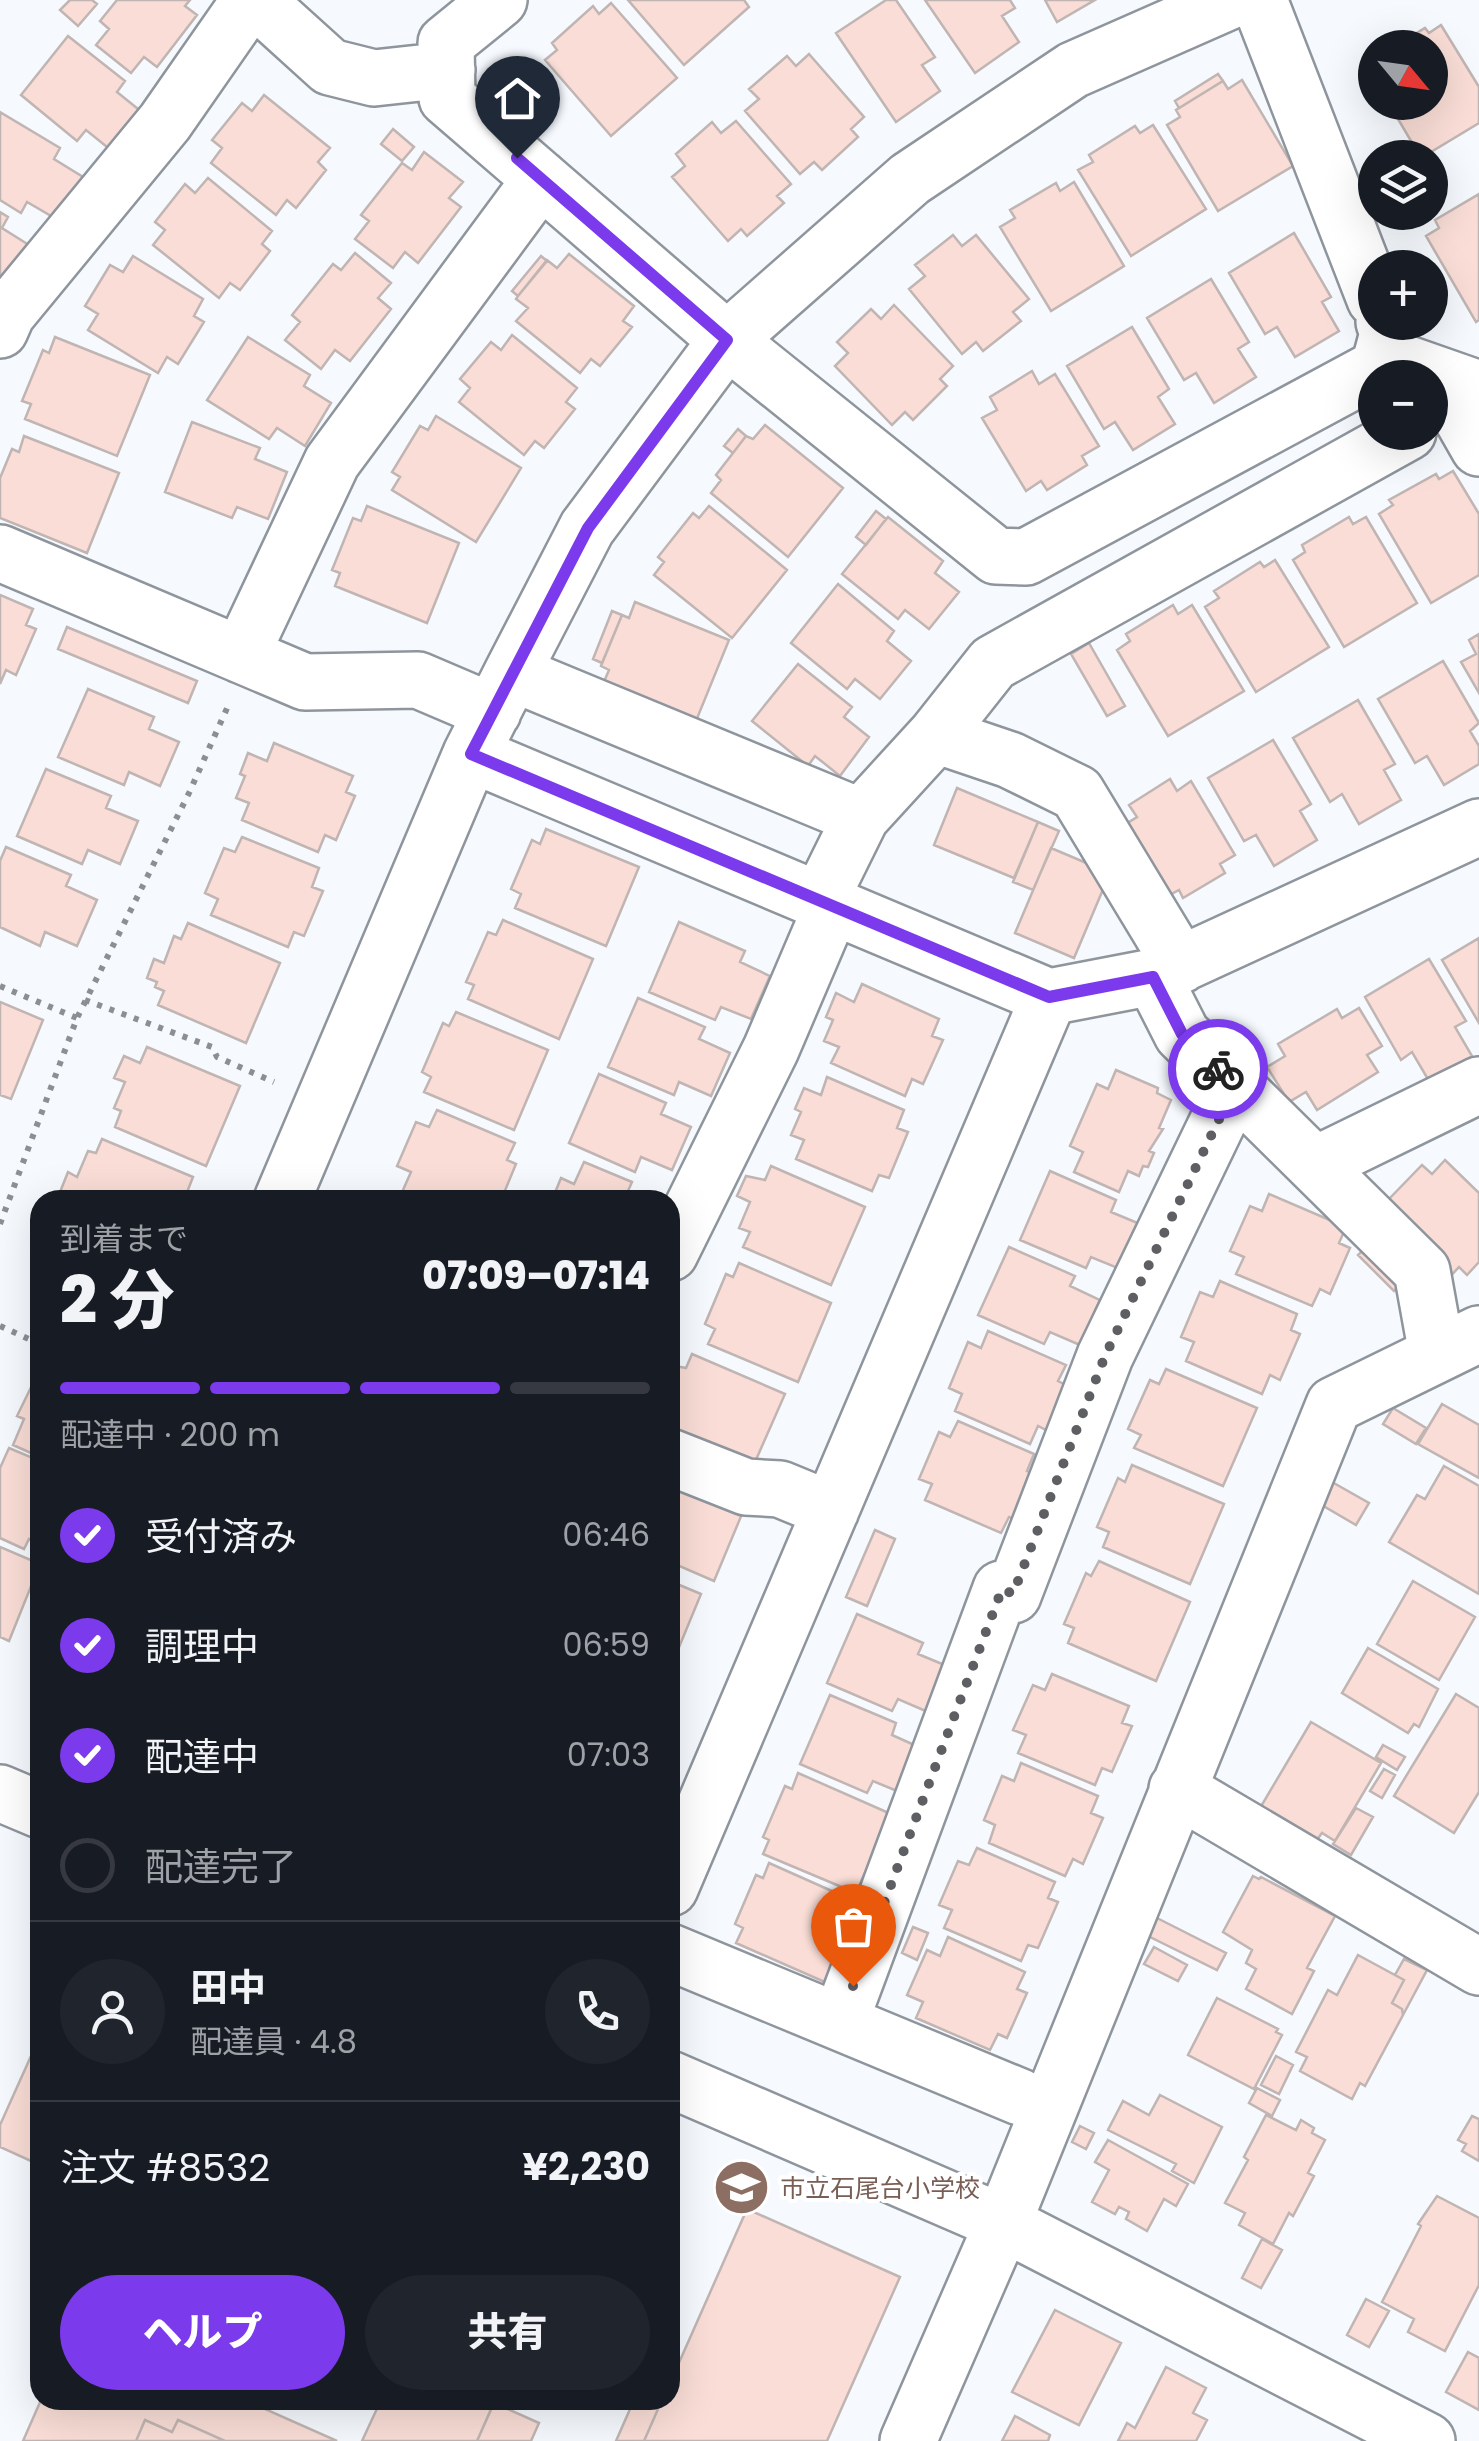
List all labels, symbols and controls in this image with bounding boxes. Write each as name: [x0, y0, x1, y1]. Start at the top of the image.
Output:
north arrow: [1358, 30, 1448, 120]
map controls: [1358, 30, 1448, 450]
pin: [475, 56, 560, 159]
icon: home: [490, 71, 545, 126]
button: layers: [1358, 140, 1448, 230]
button: +: [1358, 250, 1448, 340]
button: −: [1358, 360, 1448, 450]
courier: [1168, 1019, 1268, 1119]
icon: bike: [1191, 1042, 1246, 1097]
text: 到着まで: [60, 1216, 188, 1261]
text: 07:09–07:14: [422, 1249, 650, 1302]
text: 2 分: [60, 1255, 174, 1346]
text: 配達中 · 200 m: [60, 1412, 280, 1457]
icon: check: [60, 1508, 115, 1563]
text: 受付済み: [145, 1510, 297, 1563]
text: 06:46: [562, 1512, 650, 1557]
icon: check: [60, 1618, 115, 1673]
text: 調理中: [145, 1620, 259, 1673]
text: 06:59: [563, 1622, 650, 1667]
icon: check: [60, 1728, 115, 1783]
text: 配達中: [145, 1730, 259, 1783]
text: 07:03: [567, 1732, 650, 1777]
text: 配達完了: [145, 1840, 297, 1893]
pin: [811, 1884, 896, 1987]
icon: bag: [826, 1899, 881, 1954]
button: person: [60, 1959, 165, 2064]
button: phone: [545, 1959, 650, 2064]
text: 田中: [190, 1961, 266, 2014]
text: 配達員 · 4.8: [190, 2019, 357, 2064]
text: ¥2,230: [522, 2140, 650, 2193]
text: 注文 #8532: [60, 2141, 270, 2194]
school or university icon: 市立石尾台小学校: [711, 2158, 771, 2218]
place label: 市立石尾台小学校: [780, 2171, 980, 2206]
button: ヘルプ: [60, 2275, 345, 2390]
button: 共有: [365, 2275, 650, 2390]

